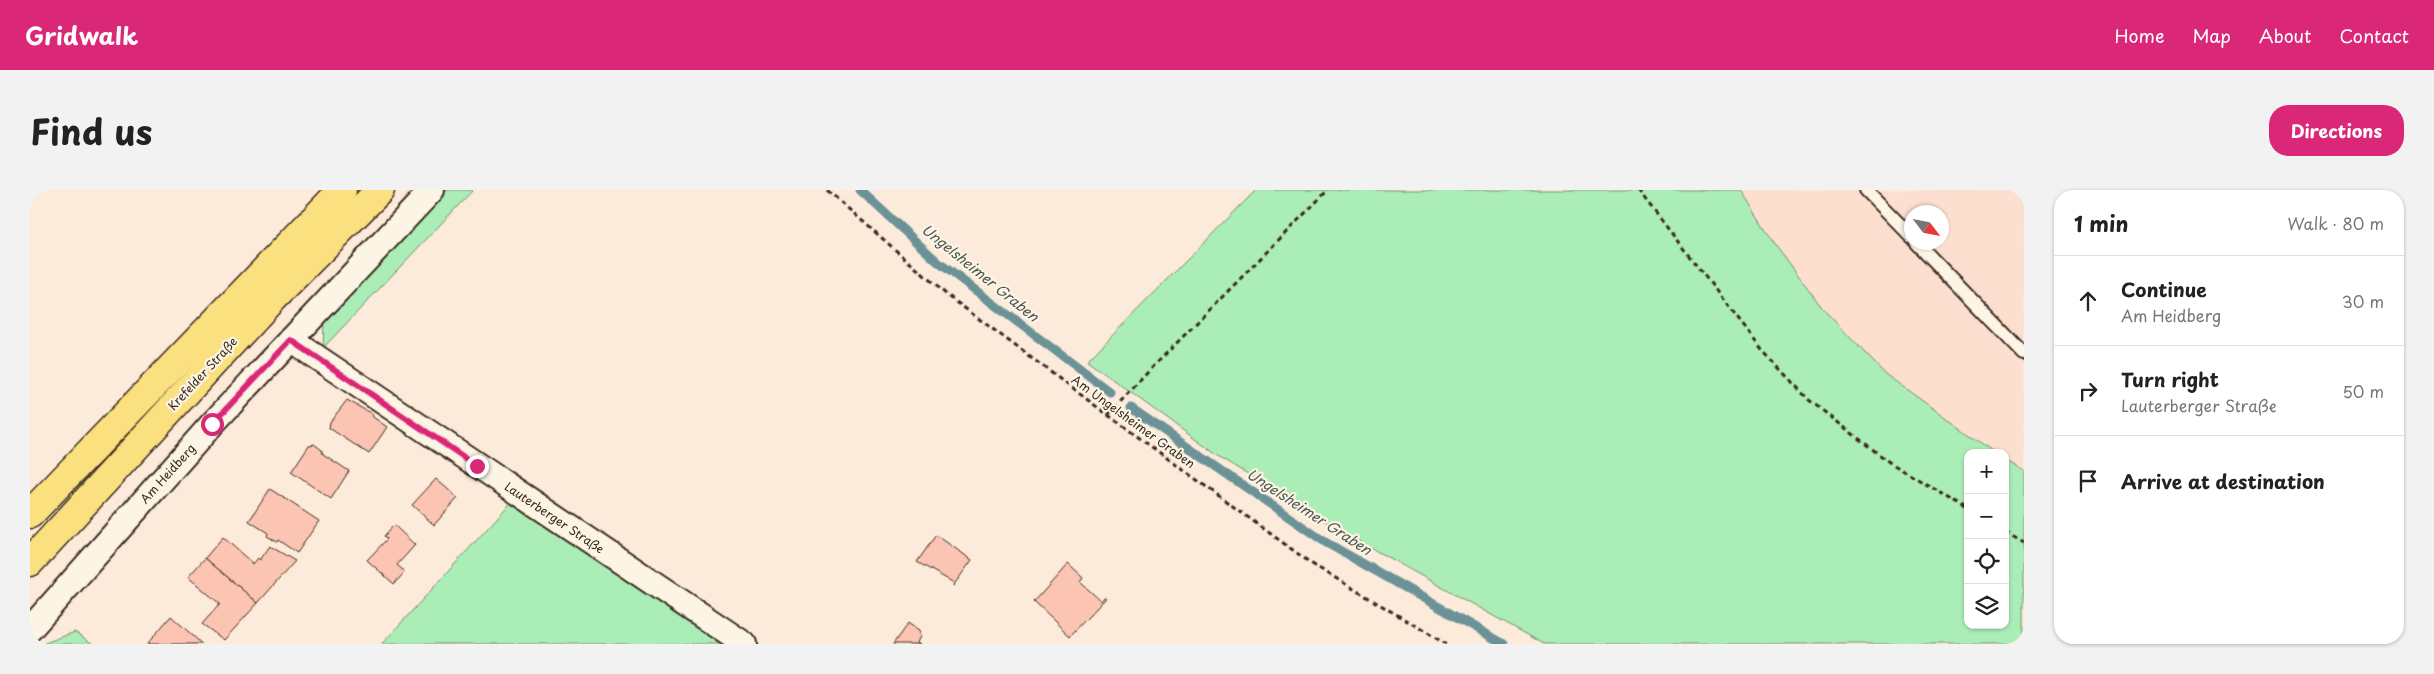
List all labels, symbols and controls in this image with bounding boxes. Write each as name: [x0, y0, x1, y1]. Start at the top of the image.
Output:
text: Gridwalk: [25, 17, 138, 53]
text: Home: [2114, 22, 2164, 49]
text: Map: [2192, 22, 2231, 49]
text: About: [2259, 22, 2311, 49]
text: Contact: [2339, 22, 2409, 49]
text: Find us: [30, 104, 152, 157]
button: Directions: [2269, 105, 2404, 156]
north arrow: [1904, 205, 1949, 250]
text: 1 min: [2074, 207, 2128, 239]
text: Walk · 80 m: [2287, 211, 2384, 235]
water label: Ungelsheimer Graben: [917, 219, 1044, 327]
text: Continue: [2121, 275, 2207, 303]
icon: ahead: [2074, 287, 2102, 315]
text: 30 m: [2342, 289, 2384, 313]
text: Am Heidberg: [2121, 303, 2221, 327]
street label: Krefelder Straße: [163, 333, 241, 414]
text: Turn right: [2121, 365, 2219, 393]
street label: Am Ungelsheimer Graben: [1068, 370, 1199, 472]
icon: right: [2074, 377, 2102, 405]
text: 50 m: [2343, 379, 2384, 403]
text: Lauterberger Straße: [2121, 393, 2277, 417]
route start: [201, 413, 224, 436]
street label: Am Heidberg: [135, 439, 199, 507]
map controls: [1964, 449, 2009, 629]
button: +: [1964, 449, 2009, 494]
route end: [466, 455, 489, 478]
water label: Ungelsheimer Graben: [1243, 463, 1377, 561]
icon: arrive: [2074, 467, 2102, 495]
text: Arrive at destination: [2121, 467, 2325, 495]
street label: Lauterberger Straße: [501, 477, 608, 557]
button: −: [1964, 494, 2009, 539]
button: locate: [1964, 539, 2009, 584]
button: layers: [1964, 584, 2009, 629]

